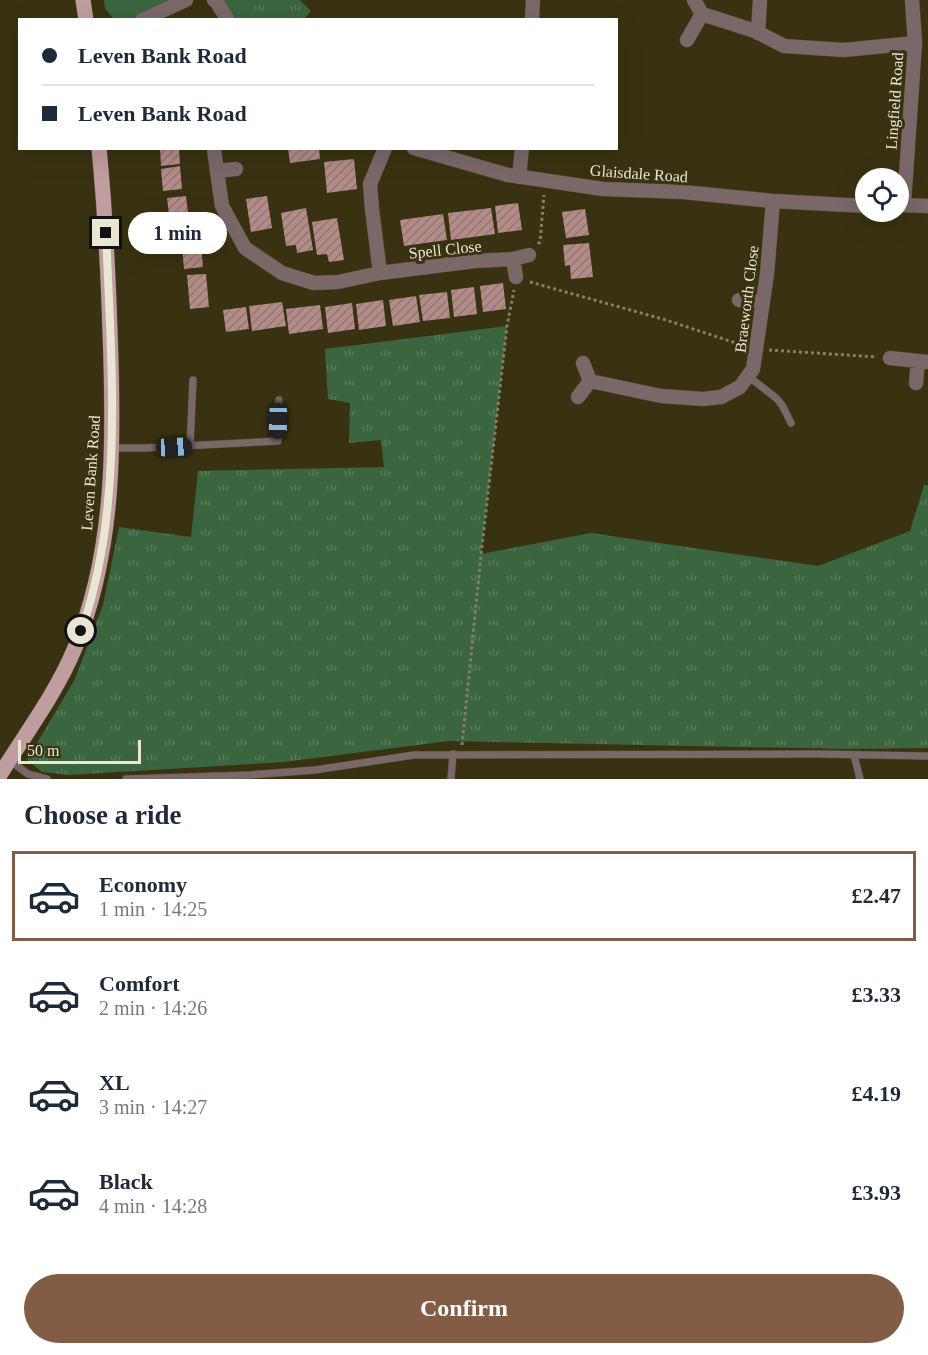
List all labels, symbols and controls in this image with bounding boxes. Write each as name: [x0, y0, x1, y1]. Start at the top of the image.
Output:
text: Leven Bank Road: [78, 43, 247, 68]
street label: Lingfield Road: [883, 52, 907, 150]
text: Leven Bank Road: [78, 101, 247, 126]
street label: Glaisdale Road: [589, 162, 689, 185]
map controls: [855, 168, 909, 222]
button: locate: [855, 168, 909, 222]
callout: 1 min: [127, 212, 226, 254]
route end: [92, 219, 119, 246]
text: 1 min: [153, 222, 202, 244]
street label: Spell Close: [408, 237, 483, 263]
street label: Braeworth Close: [731, 244, 762, 354]
car: [269, 403, 287, 439]
street label: Leven Bank Road: [78, 415, 103, 531]
car: [156, 437, 192, 457]
route start: [67, 617, 94, 644]
scale bar: [18, 737, 141, 764]
text: 50 m: [27, 742, 59, 759]
text: Choose a ride: [24, 800, 182, 830]
icon: car: [27, 869, 81, 923]
text: Economy: [99, 872, 187, 897]
text: £2.47: [852, 883, 901, 908]
text: 1 min · 14:25: [99, 898, 207, 920]
icon: car: [27, 968, 81, 1022]
text: Comfort: [99, 971, 180, 996]
text: £3.33: [852, 982, 901, 1007]
text: 2 min · 14:26: [99, 997, 207, 1019]
icon: car: [27, 1067, 81, 1121]
text: XL: [99, 1070, 130, 1095]
text: £4.19: [852, 1081, 901, 1106]
text: 3 min · 14:27: [99, 1096, 207, 1118]
icon: car: [27, 1166, 81, 1220]
text: Black: [99, 1169, 153, 1194]
text: £3.93: [852, 1180, 901, 1205]
text: 4 min · 14:28: [99, 1195, 207, 1217]
button: Confirm: [24, 1274, 904, 1343]

